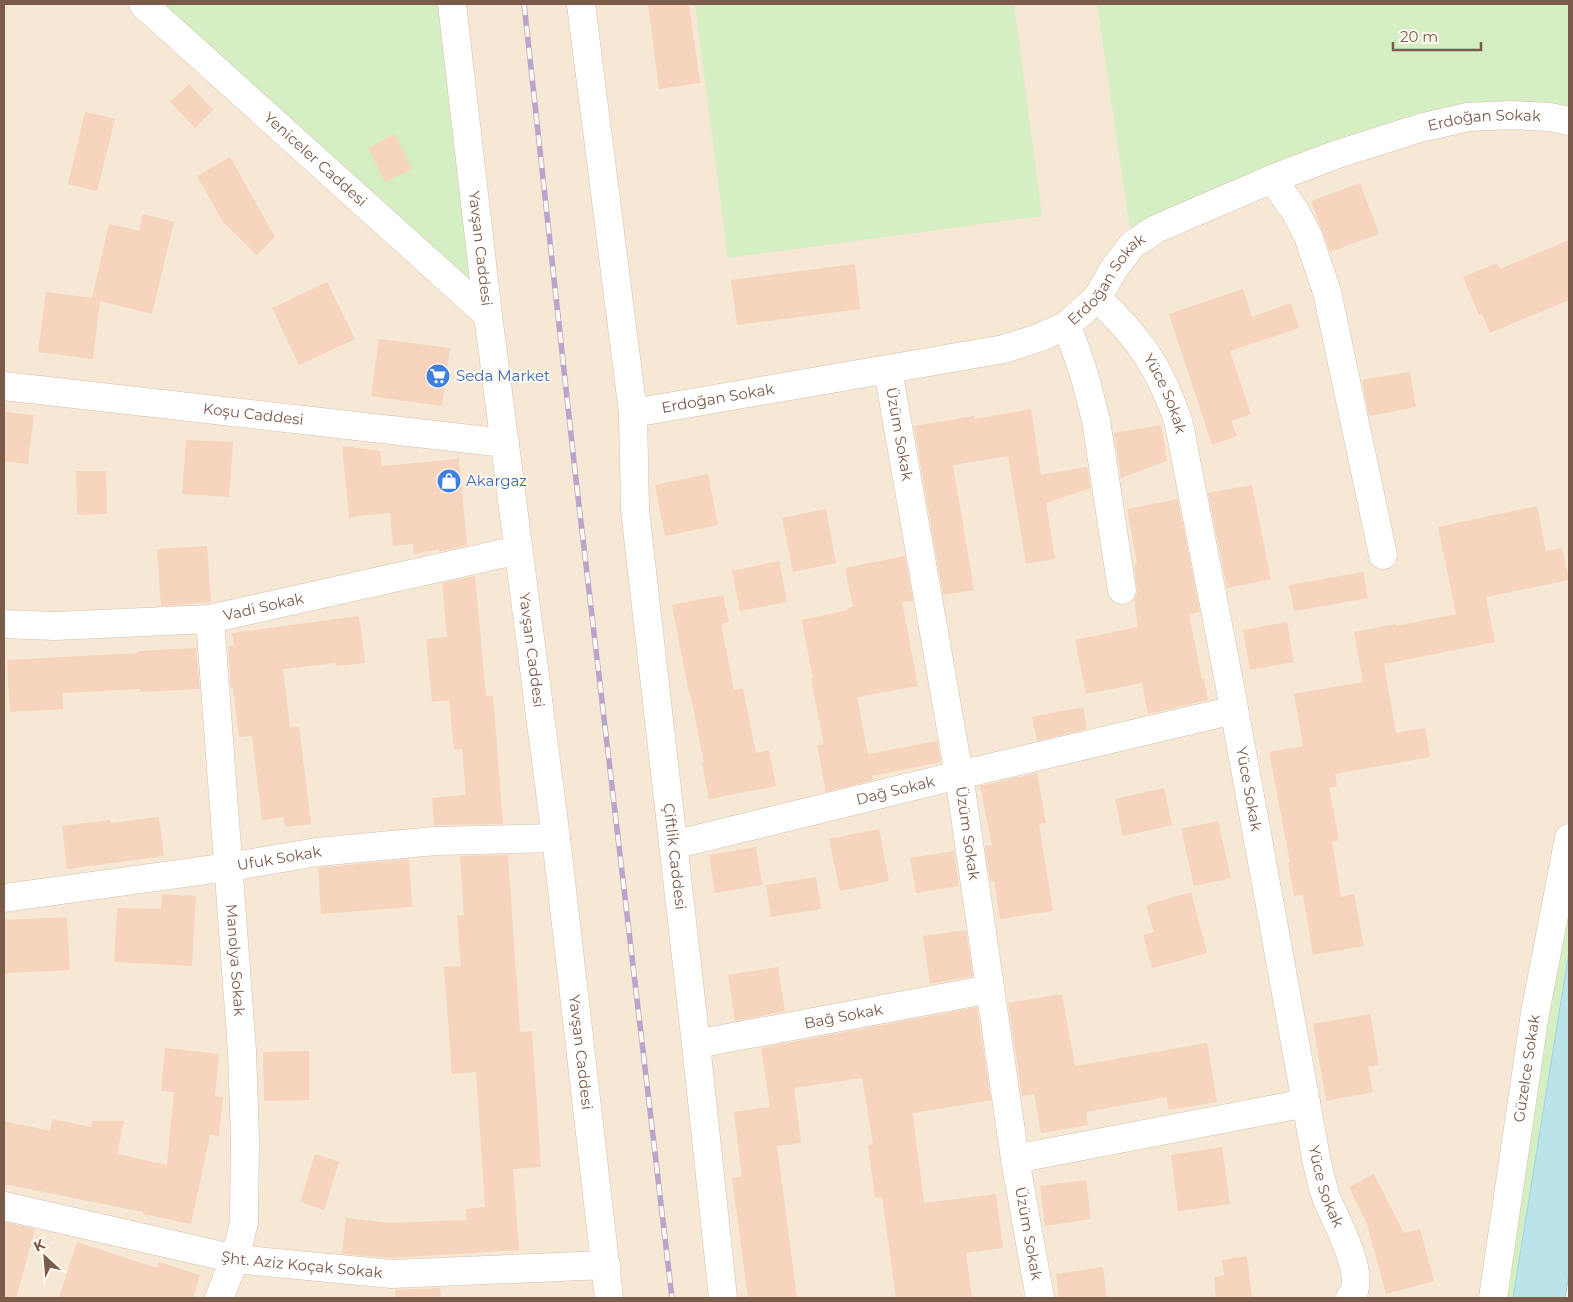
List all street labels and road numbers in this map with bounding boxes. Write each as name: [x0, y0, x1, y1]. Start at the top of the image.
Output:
street label: Erdoğan Sokak: [1426, 105, 1541, 135]
street label: Yeniceler Caddesi: [260, 108, 371, 210]
street label: Yavşan Caddesi: [465, 190, 497, 307]
street label: Erdoğan Sokak: [1063, 229, 1149, 329]
street label: Yüce Sokak: [1139, 350, 1191, 435]
street label: Erdoğan Sokak: [660, 379, 775, 417]
street label: Üzüm Sokak: [882, 386, 917, 482]
street label: Koşu Caddesi: [202, 399, 305, 429]
street label: Vadi Sokak: [221, 588, 305, 625]
street label: Yavşan Caddesi: [515, 591, 549, 709]
street label: Yüce Sokak: [1232, 745, 1266, 833]
street label: Dağ Sokak: [854, 771, 937, 809]
street label: Üzüm Sokak: [952, 785, 984, 881]
street label: Çiftlik Caddesi: [660, 802, 691, 911]
street label: Ufuk Sokak: [235, 841, 323, 874]
street label: Manolya Sokak: [222, 903, 249, 1017]
street label: Yavşan Caddesi: [565, 993, 597, 1111]
street label: Bağ Sokak: [802, 999, 884, 1033]
street label: Güzelce Sokak: [1509, 1013, 1544, 1124]
street label: Yüce Sokak: [1305, 1144, 1349, 1230]
street label: Üzüm Sokak: [1011, 1185, 1047, 1282]
street label: Şht. Aziz Koçak Sokak: [219, 1246, 383, 1282]

